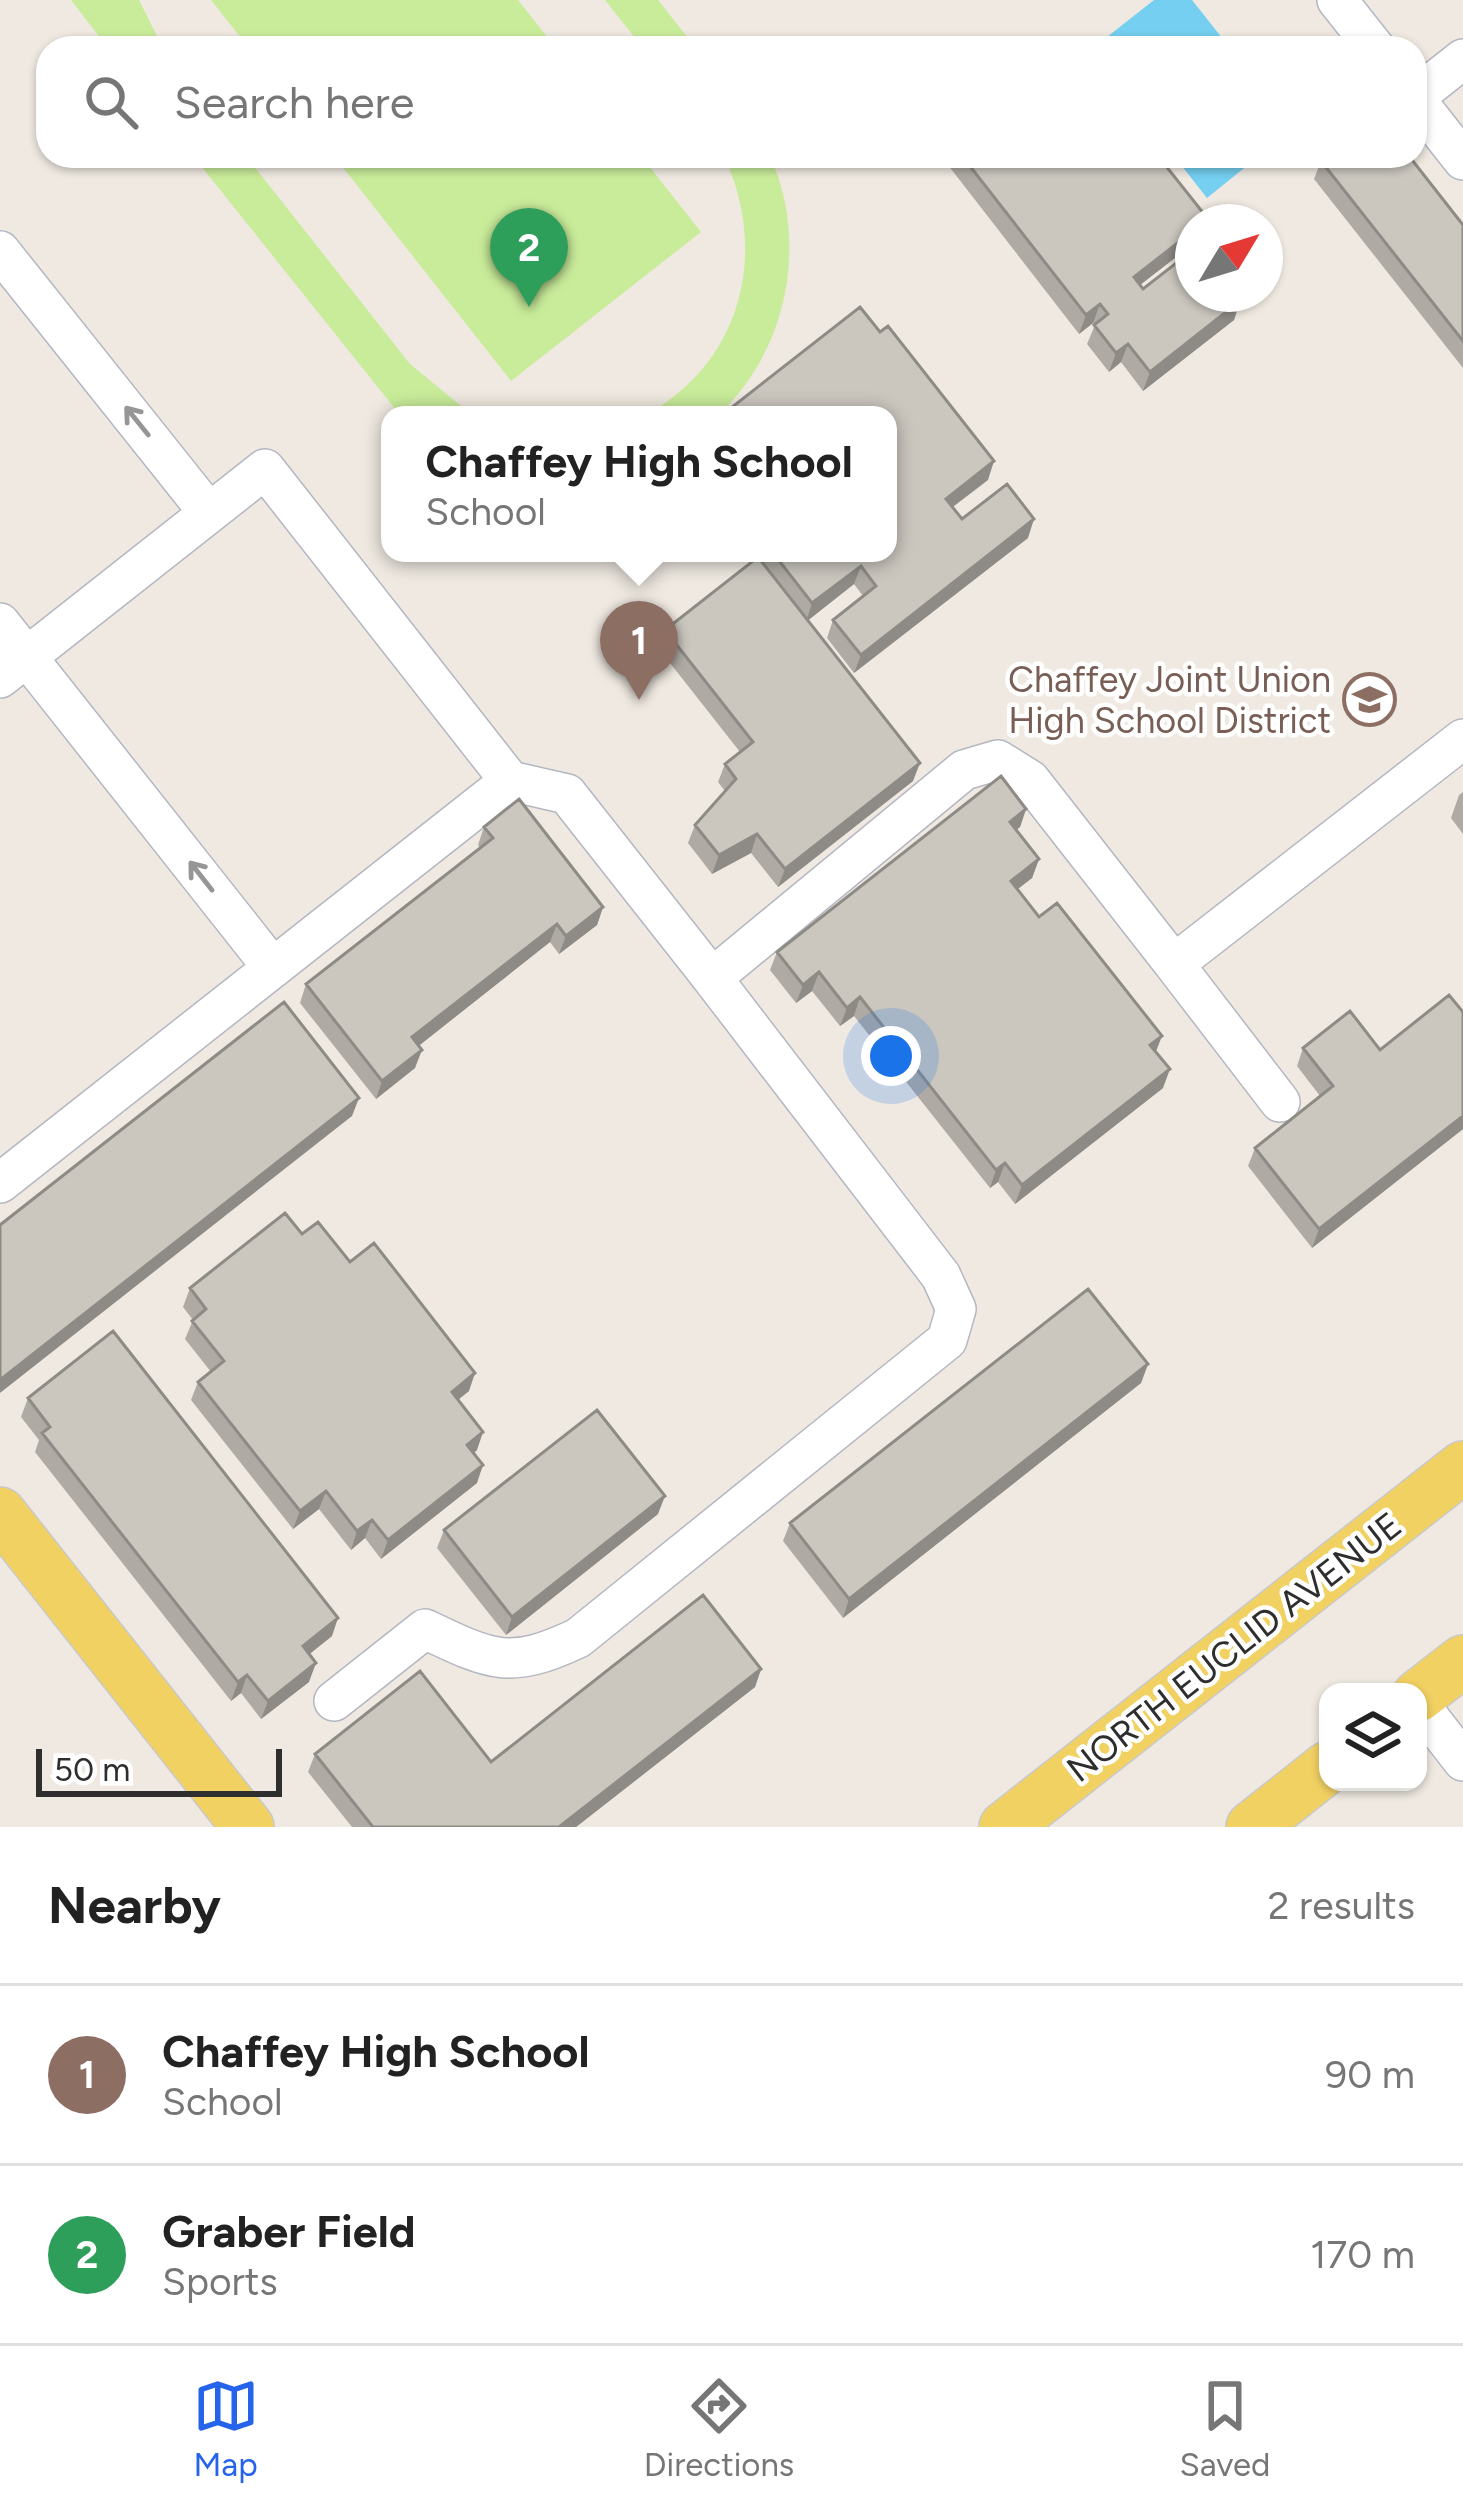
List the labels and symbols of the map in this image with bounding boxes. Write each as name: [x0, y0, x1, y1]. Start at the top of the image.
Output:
north arrow: [1175, 204, 1283, 312]
pin: 2: [490, 208, 568, 307]
one-way arrow: [124, 406, 151, 437]
pin: 1: [600, 601, 678, 700]
place label: Chaffey Joint Union High School District: [1008, 658, 1331, 742]
school or university icon: Chaffey Joint Union High School District: [1342, 672, 1398, 728]
one-way arrow: [188, 861, 215, 893]
your location: [861, 1026, 921, 1086]
street label: NORTH EUCLID AVENUE: [1058, 1503, 1410, 1791]
scale bar: [36, 1743, 282, 1796]

